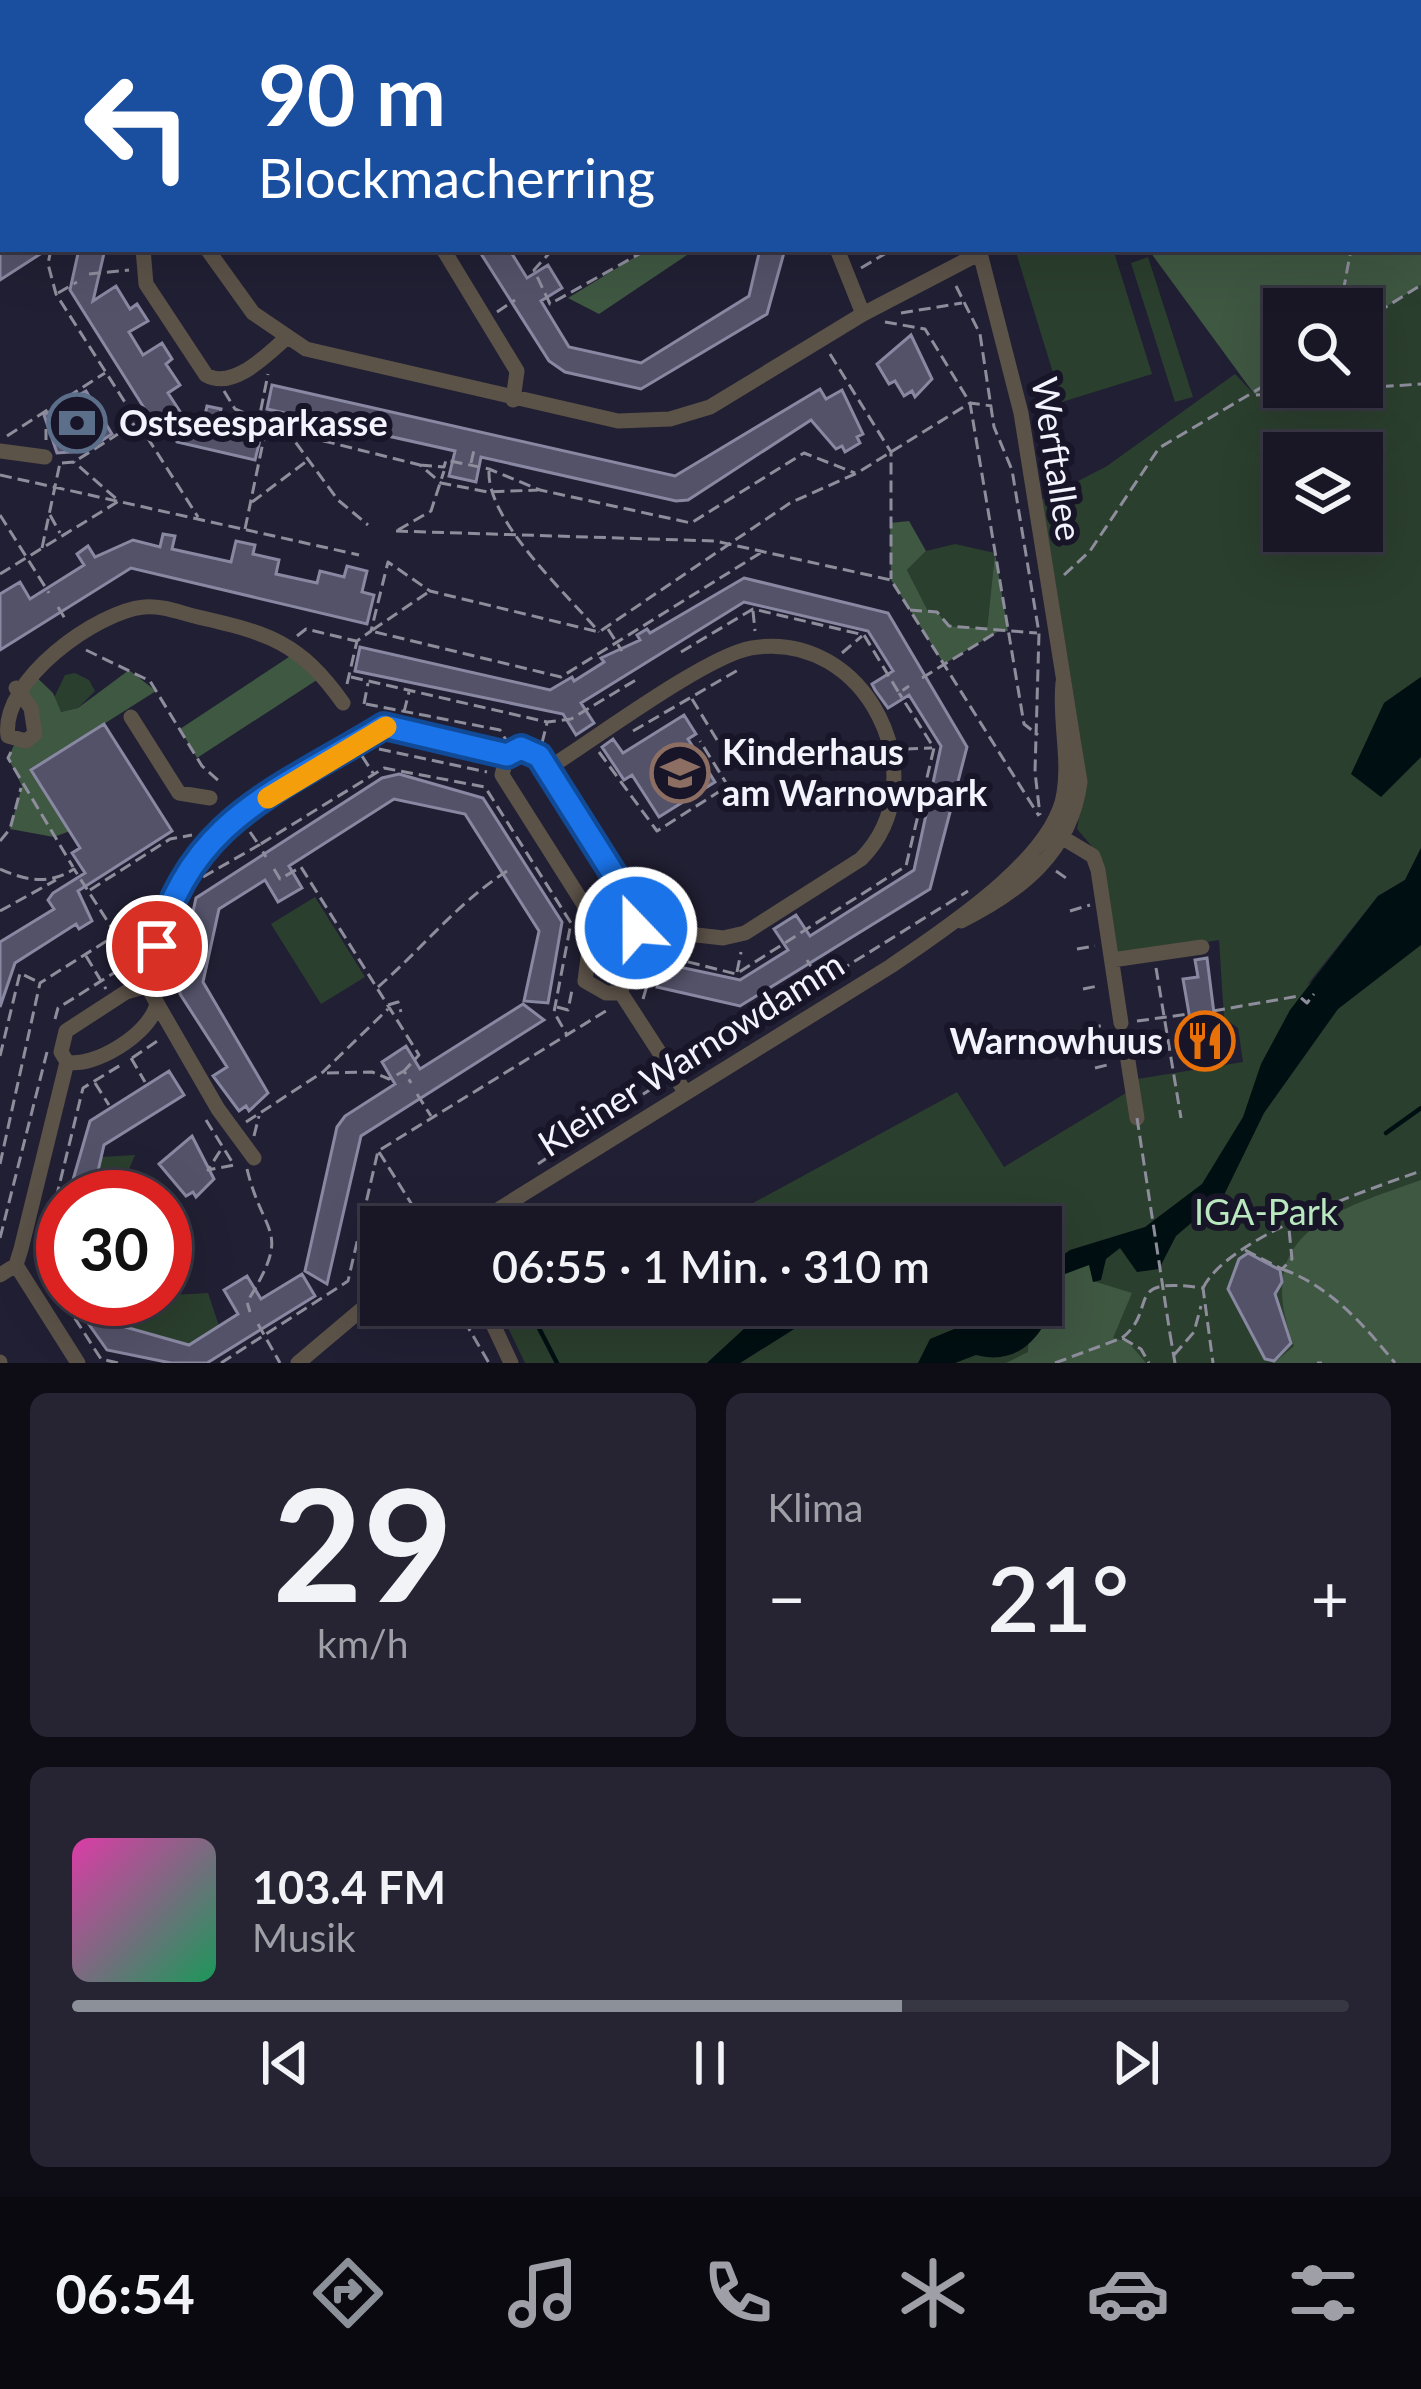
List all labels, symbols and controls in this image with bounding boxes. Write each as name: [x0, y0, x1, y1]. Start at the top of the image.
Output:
text: 90 m: [258, 43, 446, 144]
icon: left: [60, 48, 216, 204]
text: Blockmacherring: [258, 145, 655, 210]
map controls: [1263, 288, 1383, 552]
button: search: [1263, 288, 1383, 408]
street label: Werftallee: [1023, 374, 1093, 544]
bank icon: Ostseesparkasse: [46, 392, 108, 454]
place label: Ostseesparkasse: [119, 400, 388, 444]
button: layers: [1263, 432, 1383, 552]
place label: Kinderhaus am Warnowpark: [722, 729, 988, 814]
school or university icon: Kinderhaus am Warnowpark: [649, 742, 711, 804]
position arrow: [573, 865, 699, 991]
pin: [106, 895, 208, 997]
icon: arrive: [124, 913, 190, 979]
street label: Kleiner Warnowdamm: [530, 941, 851, 1165]
restaurant icon: Warnowhuus: [1174, 1010, 1236, 1072]
place label: Warnowhuus: [949, 1018, 1163, 1062]
speed limit sign: 30: [36, 1170, 192, 1326]
park label: IGA-Park: [1194, 1189, 1339, 1233]
text: 06:55 · 1 Min. · 310 m: [492, 1239, 930, 1293]
text: 29: [272, 1448, 453, 1635]
text: Klima: [768, 1484, 863, 1530]
text: 21°: [987, 1543, 1129, 1651]
text: −: [768, 1558, 806, 1637]
text: +: [1311, 1558, 1349, 1637]
text: km/h: [317, 1620, 408, 1666]
text: 103.4 FM: [252, 1860, 446, 1914]
text: Musik: [252, 1914, 356, 1960]
icon: previous: [252, 2030, 318, 2096]
icon: pause: [677, 2030, 743, 2096]
icon: next: [1103, 2030, 1169, 2096]
icon: directions: [306, 2251, 390, 2335]
icon: music: [501, 2251, 585, 2335]
icon: phone: [696, 2251, 780, 2335]
icon: climate: [891, 2251, 975, 2335]
icon: car: [1086, 2251, 1170, 2335]
icon: filters: [1281, 2251, 1365, 2335]
text: 06:54: [56, 2261, 195, 2326]

